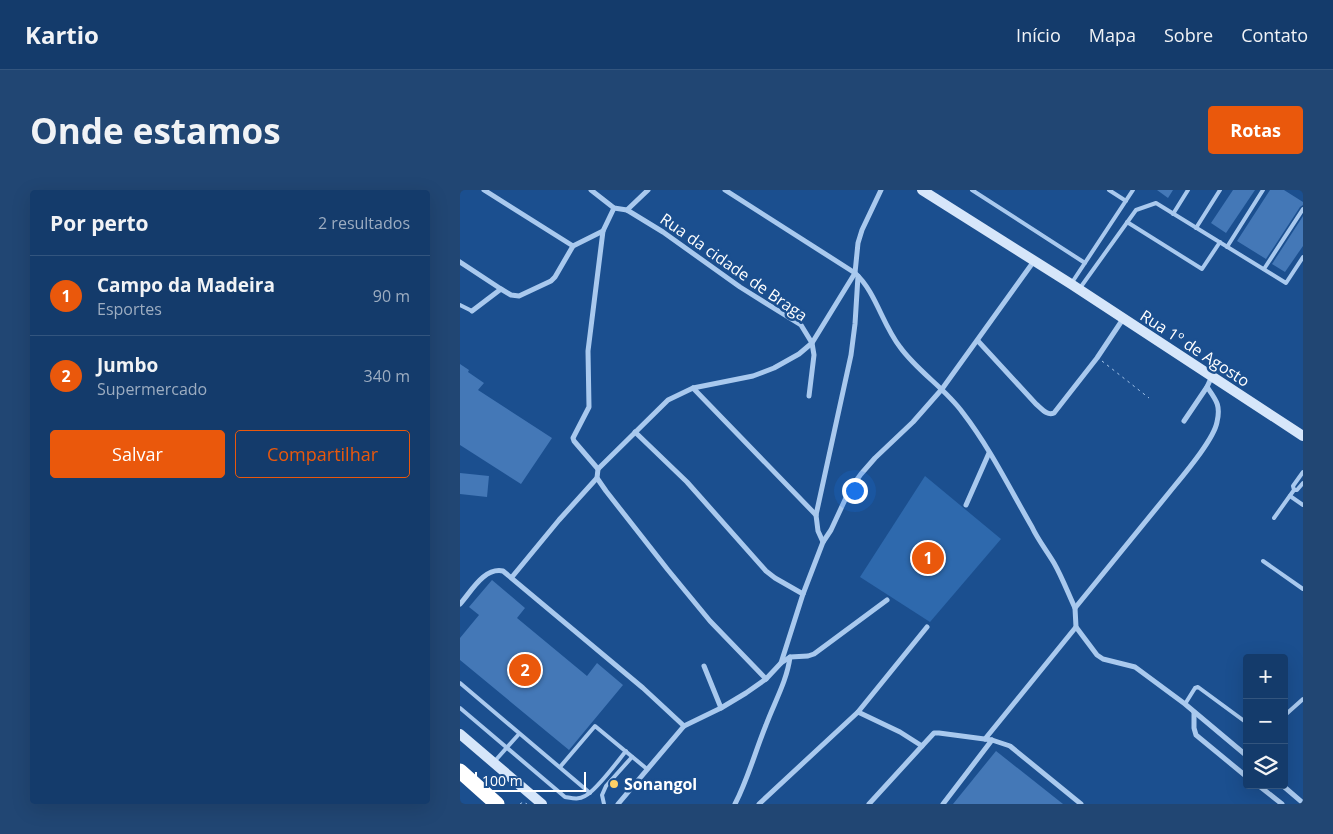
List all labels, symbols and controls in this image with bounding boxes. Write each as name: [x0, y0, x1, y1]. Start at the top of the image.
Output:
text: Kartio: [25, 18, 99, 51]
text: Início: [1016, 23, 1061, 47]
text: Mapa: [1089, 23, 1136, 47]
text: Sobre: [1164, 23, 1213, 47]
text: Contato: [1241, 23, 1308, 47]
button: Rotas: [1208, 106, 1303, 154]
text: Onde estamos: [30, 107, 281, 154]
street label: Rua da cidade de Braga: [656, 208, 812, 326]
text: Por perto: [50, 209, 149, 237]
text: 2 resultados: [318, 212, 410, 234]
text: Campo da Madeira: [97, 272, 275, 298]
text: 1: [61, 285, 71, 307]
text: 90 m: [373, 285, 410, 307]
text: Esportes: [97, 298, 162, 320]
street label: Rua 1º de Agosto: [1136, 304, 1254, 392]
text: Jumbo: [97, 352, 158, 378]
text: 2: [61, 365, 71, 387]
text: 340 m: [364, 365, 410, 387]
text: Supermercado: [97, 378, 207, 400]
button: Salvar: [50, 430, 225, 478]
button: Compartilhar: [235, 430, 410, 478]
your location: [842, 478, 868, 504]
pin: 1: [912, 539, 944, 577]
pin: 2: [509, 651, 541, 689]
map controls: [1243, 654, 1288, 789]
button: +: [1243, 654, 1288, 699]
button: −: [1243, 699, 1288, 744]
button: layers: [1243, 744, 1288, 789]
scale bar: [475, 769, 586, 792]
text: 100 m: [482, 771, 523, 790]
place label: Sonangol: [624, 773, 697, 795]
marker: Sonangol: [608, 778, 620, 790]

